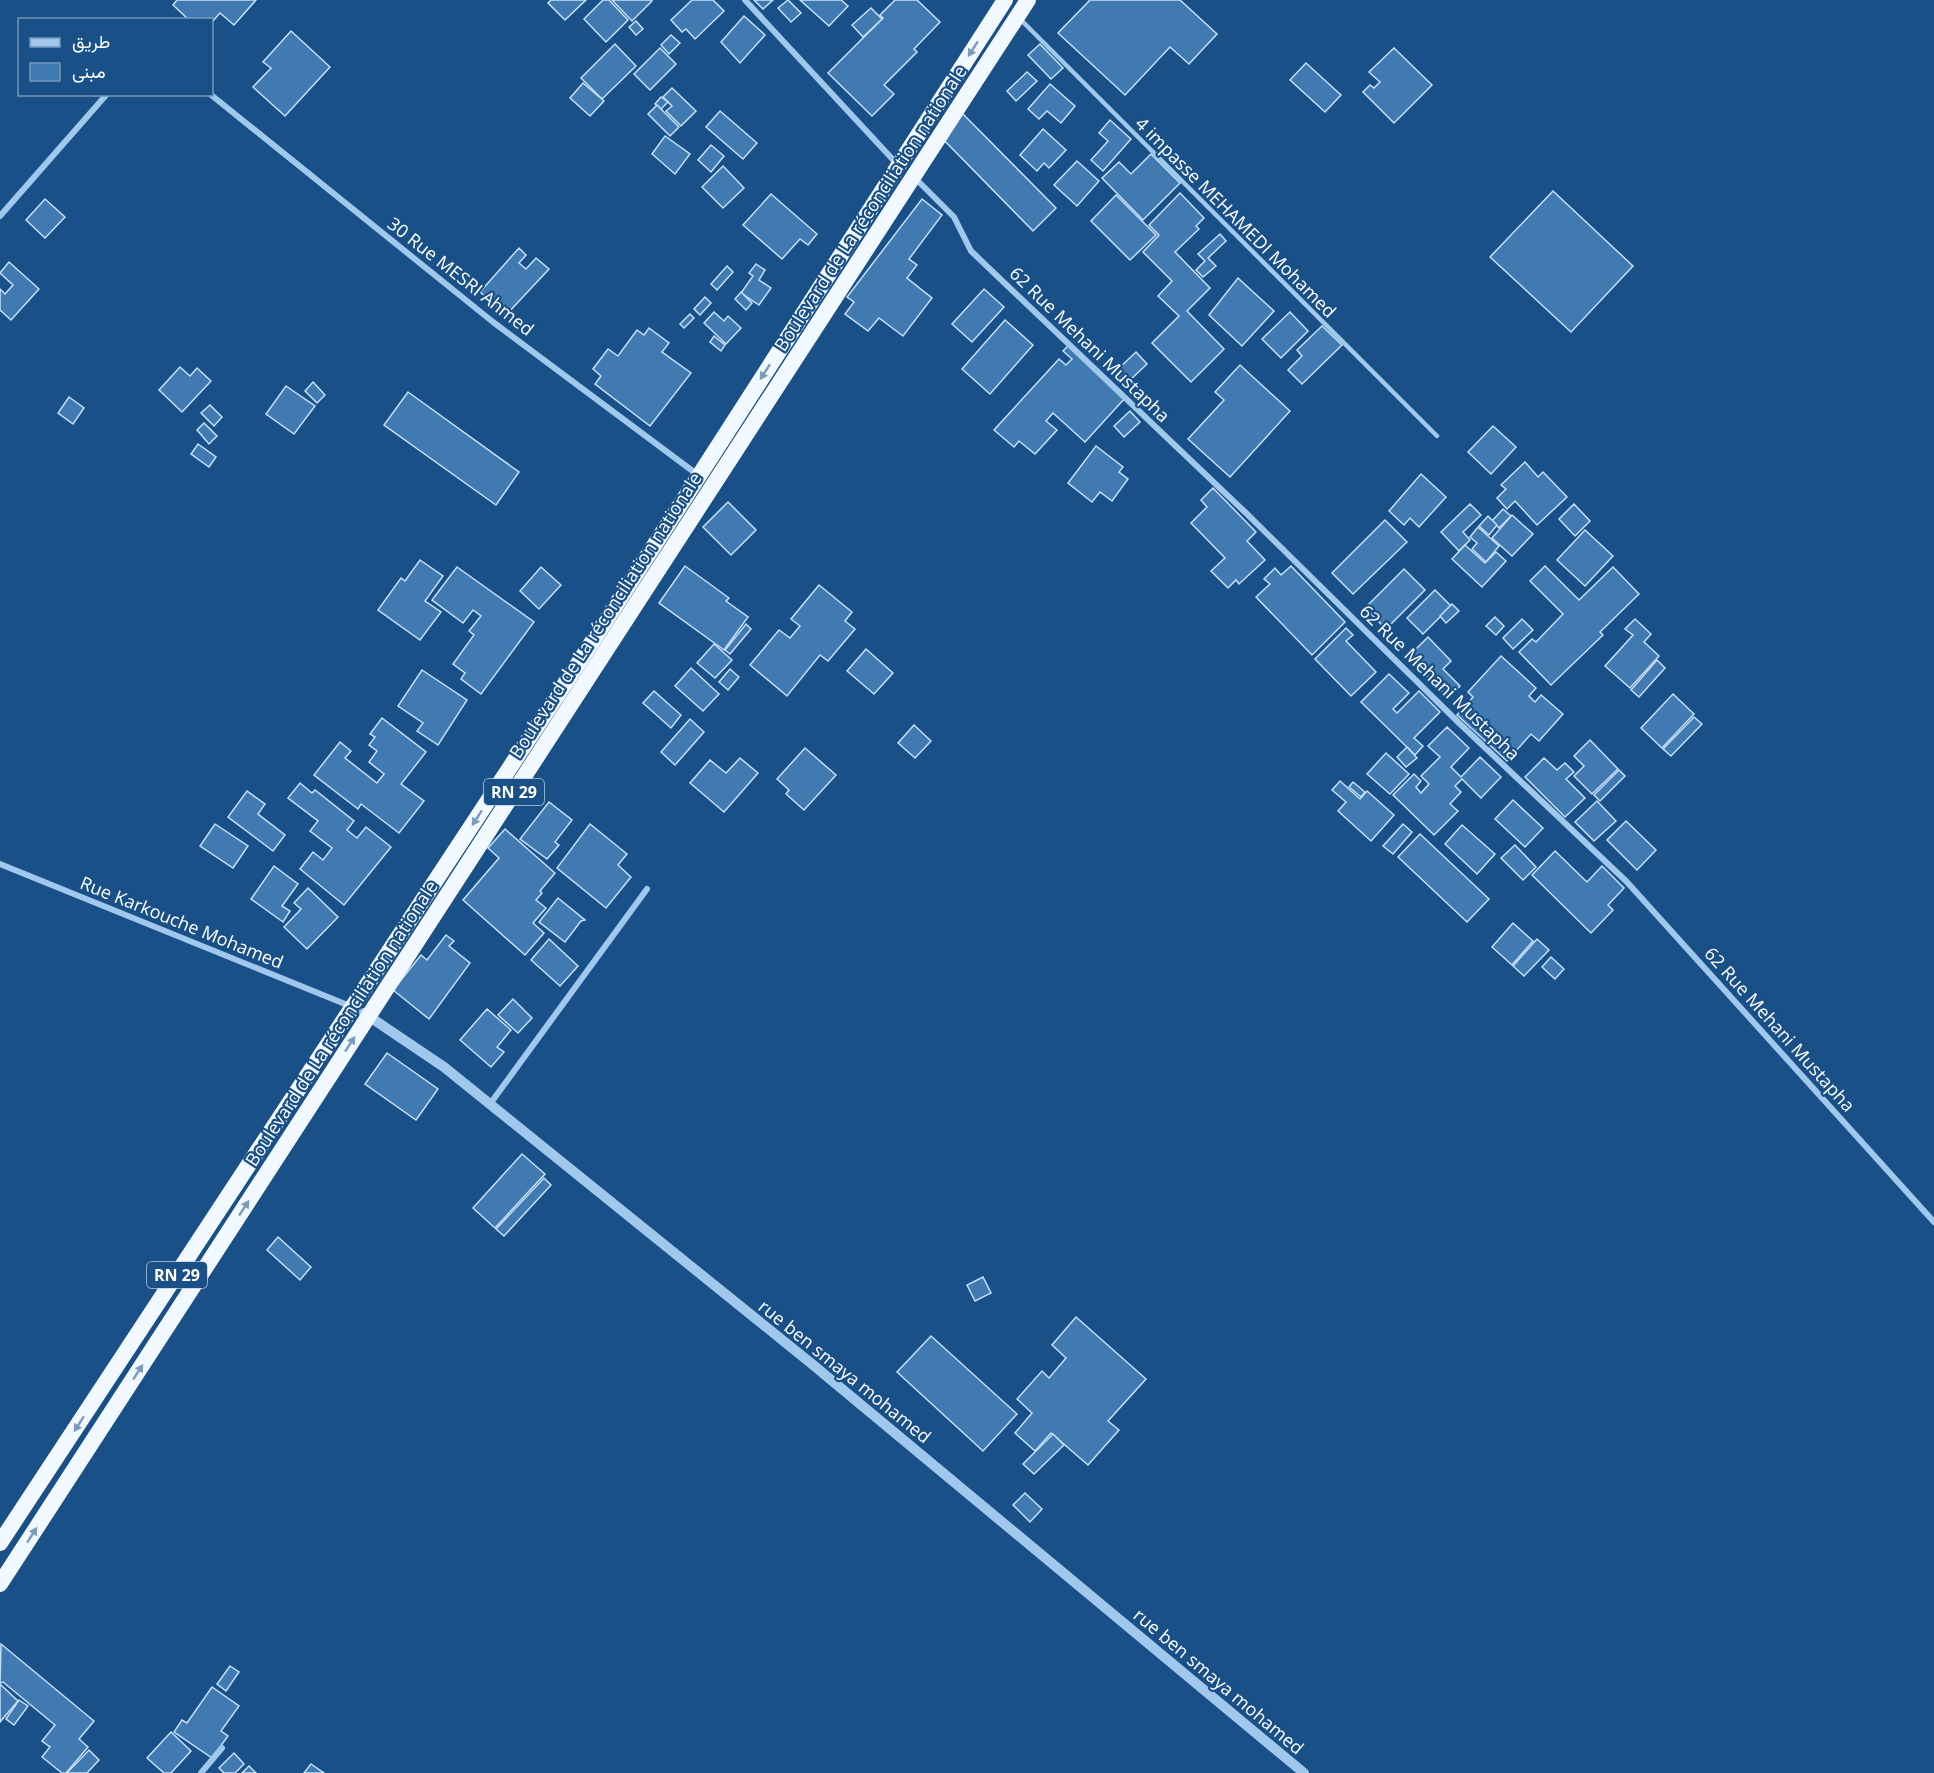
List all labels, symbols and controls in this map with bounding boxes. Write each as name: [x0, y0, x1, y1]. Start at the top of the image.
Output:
legend: [18, 18, 213, 96]
text: طريق: [72, 29, 110, 53]
one-way arrow: [967, 41, 978, 57]
text: مبنى: [72, 59, 106, 83]
street label: Boulevard de La réconciliation nationale: [768, 60, 972, 356]
street label: 4 impasse MEHAMEDI Mohamed: [1130, 111, 1342, 323]
street label: 30 Rue MESRI Ahmed: [383, 211, 539, 341]
street label: 62 Rue Mehani Mustapha: [1005, 261, 1175, 427]
one-way arrow: [760, 364, 771, 380]
street label: Boulevard de La réconciliation nationale: [503, 467, 707, 763]
street label: 62 Rue Mehani Mustapha: [1355, 599, 1525, 765]
road number: RN 29: [484, 779, 544, 805]
one-way arrow: [472, 810, 483, 827]
street label: Rue Karkouche Mohamed: [77, 870, 287, 974]
street label: Boulevard de La réconciliation nationale: [239, 875, 443, 1171]
street label: 62 Rue Mehani Mustapha: [1699, 941, 1861, 1117]
one-way arrow: [344, 1037, 356, 1053]
one-way arrow: [238, 1200, 249, 1216]
road number: RN 29: [147, 1262, 207, 1288]
street label: rue ben smaya mohamed: [754, 1294, 936, 1448]
one-way arrow: [132, 1364, 144, 1380]
one-way arrow: [73, 1416, 84, 1433]
one-way arrow: [26, 1527, 37, 1543]
street label: rue ben smaya mohamed: [1129, 1603, 1309, 1759]

